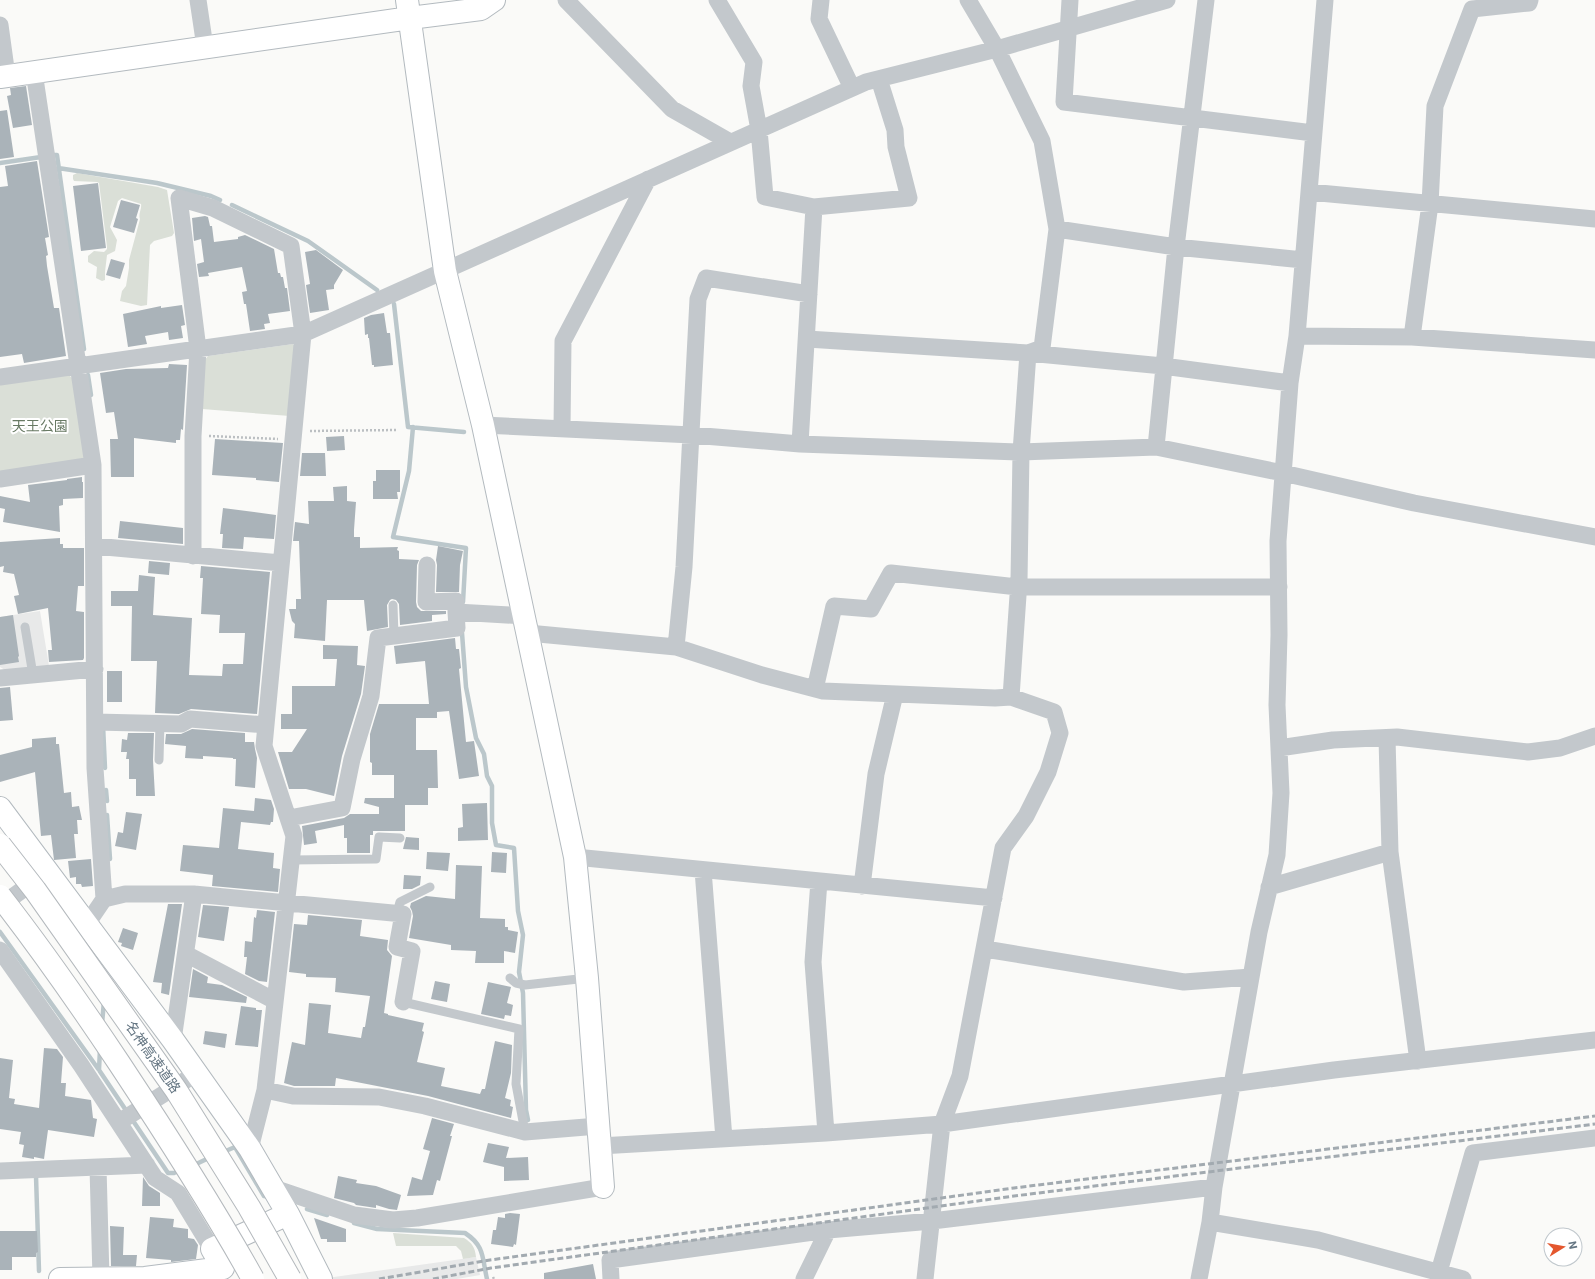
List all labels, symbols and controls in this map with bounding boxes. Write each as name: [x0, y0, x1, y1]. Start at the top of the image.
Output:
park label: 天王公園: [12, 418, 68, 434]
street label: 名神高速道路: [122, 1018, 184, 1096]
north arrow: [1543, 1227, 1583, 1267]
text: N: [1565, 1240, 1579, 1250]

